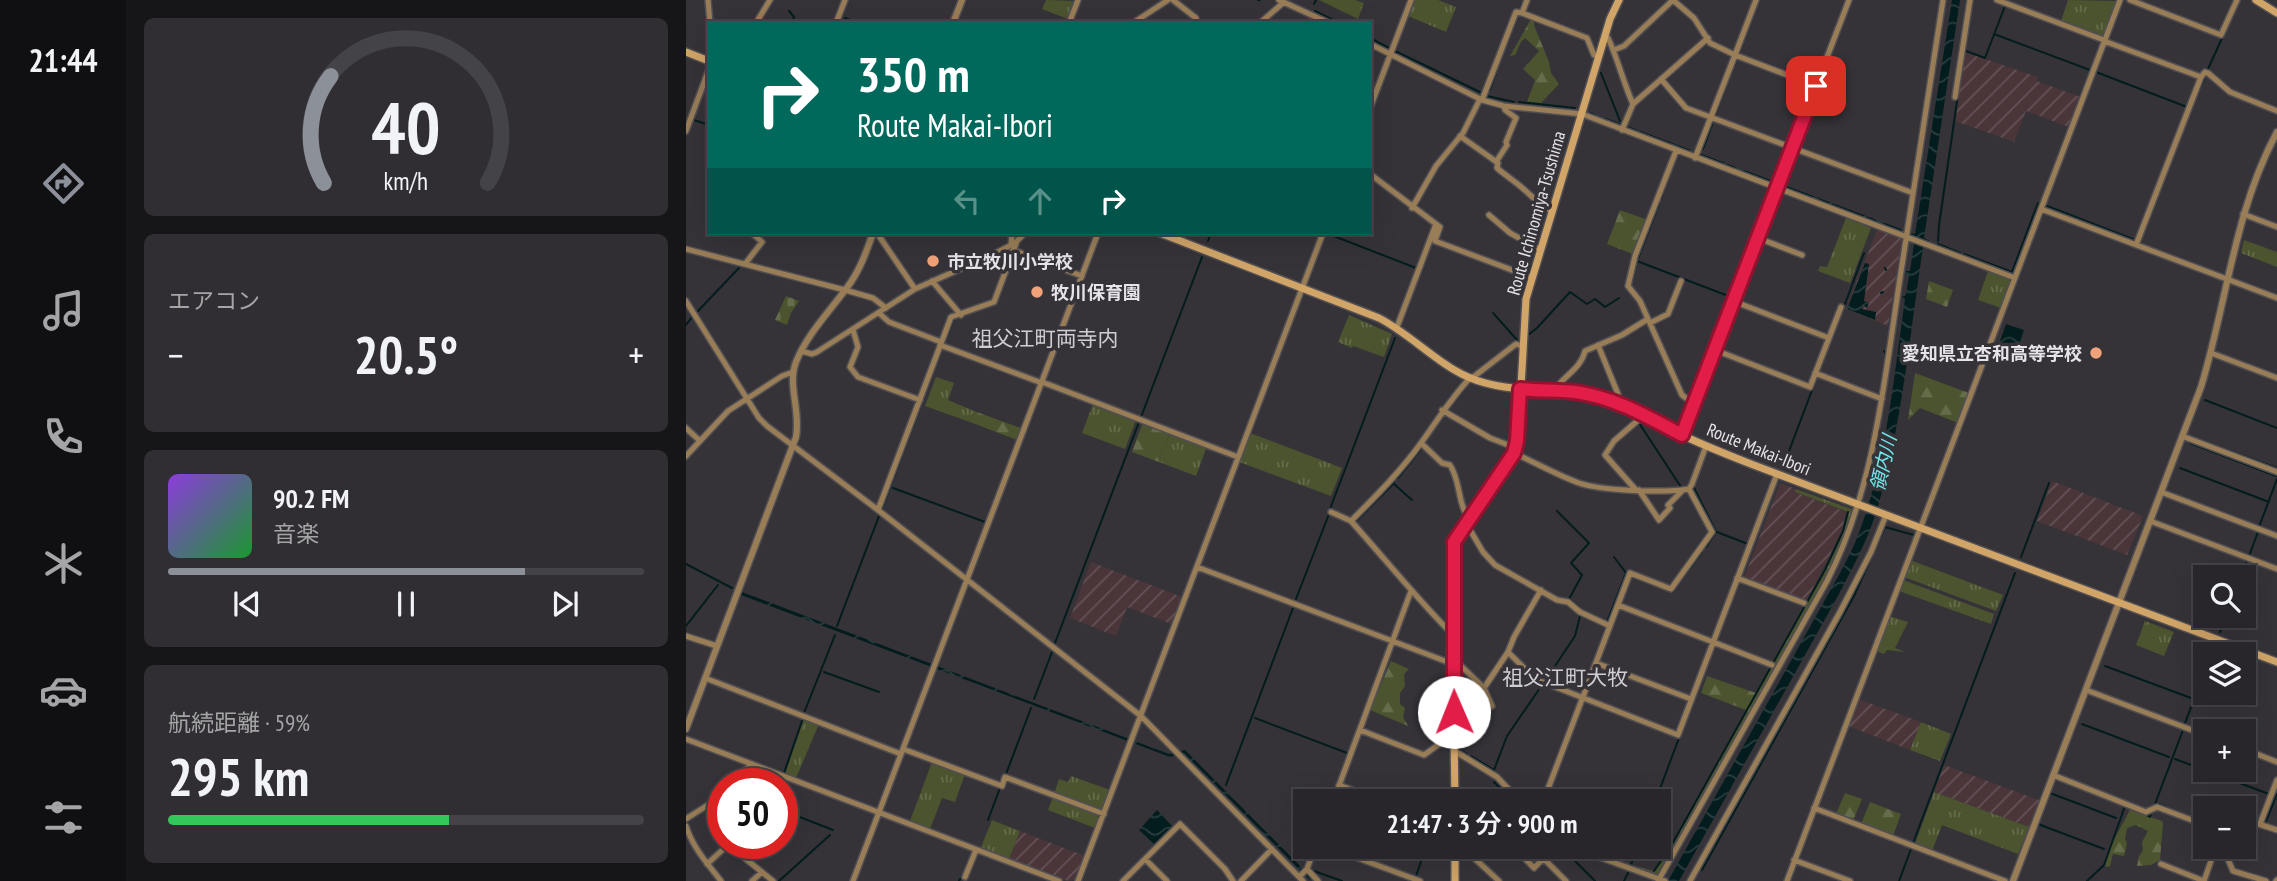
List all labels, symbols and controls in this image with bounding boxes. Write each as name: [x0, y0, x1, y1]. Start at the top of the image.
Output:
text: 21:44: [28, 39, 98, 81]
text: 350 m: [857, 42, 970, 106]
icon: right: [742, 49, 833, 140]
pin: [1786, 56, 1846, 116]
icon: arrive: [1797, 67, 1835, 105]
text: 40: [371, 79, 441, 173]
text: Route Makai-Ibori: [857, 104, 1053, 146]
street label: Route Ichinomiya-Tsushima: [1502, 128, 1570, 298]
icon: directions: [39, 159, 88, 208]
text: km/h: [384, 165, 428, 197]
icon: left: [948, 182, 986, 220]
icon: ahead: [1021, 182, 1059, 220]
icon: right: [1094, 182, 1132, 220]
place label: 市立牧川小学校: [947, 250, 1073, 273]
marker: 市立牧川小学校: [925, 253, 941, 269]
place label: 牧川保育園: [1051, 281, 1141, 304]
marker: 牧川保育園: [1029, 284, 1045, 300]
icon: music: [39, 286, 88, 335]
text: エアコン: [168, 286, 260, 315]
text: 20.5°: [354, 321, 458, 388]
district label: 祖父江町両寺内: [972, 325, 1119, 352]
text: −: [168, 330, 184, 379]
text: +: [628, 330, 644, 379]
place label: 愛知県立杏和高等学校: [1902, 342, 2082, 365]
marker: 愛知県立杏和高等学校: [2088, 345, 2104, 361]
icon: phone: [39, 412, 88, 461]
street label: Route Makai-Ibori: [1704, 418, 1814, 480]
water label: 領内川: [1865, 431, 1902, 493]
text: 90.2 FM: [273, 482, 349, 515]
text: 音楽: [273, 519, 319, 548]
icon: climate: [39, 539, 88, 588]
map controls: [2193, 565, 2256, 859]
button: search: [2193, 565, 2256, 628]
icon: previous: [228, 585, 266, 623]
icon: pause: [387, 585, 425, 623]
icon: next: [546, 585, 584, 623]
button: layers: [2193, 642, 2256, 705]
district label: 祖父江町大牧: [1502, 664, 1628, 691]
icon: car: [39, 666, 88, 715]
position arrow: [1417, 675, 1491, 749]
text: 航続距離 · 59%: [168, 708, 310, 737]
button: +: [2193, 719, 2256, 782]
text: 295 km: [168, 743, 309, 810]
speed limit sign: 50: [707, 768, 798, 859]
icon: filters: [39, 793, 88, 842]
button: −: [2193, 796, 2256, 859]
text: 21:47 · 3 分 · 900 m: [1386, 807, 1578, 840]

